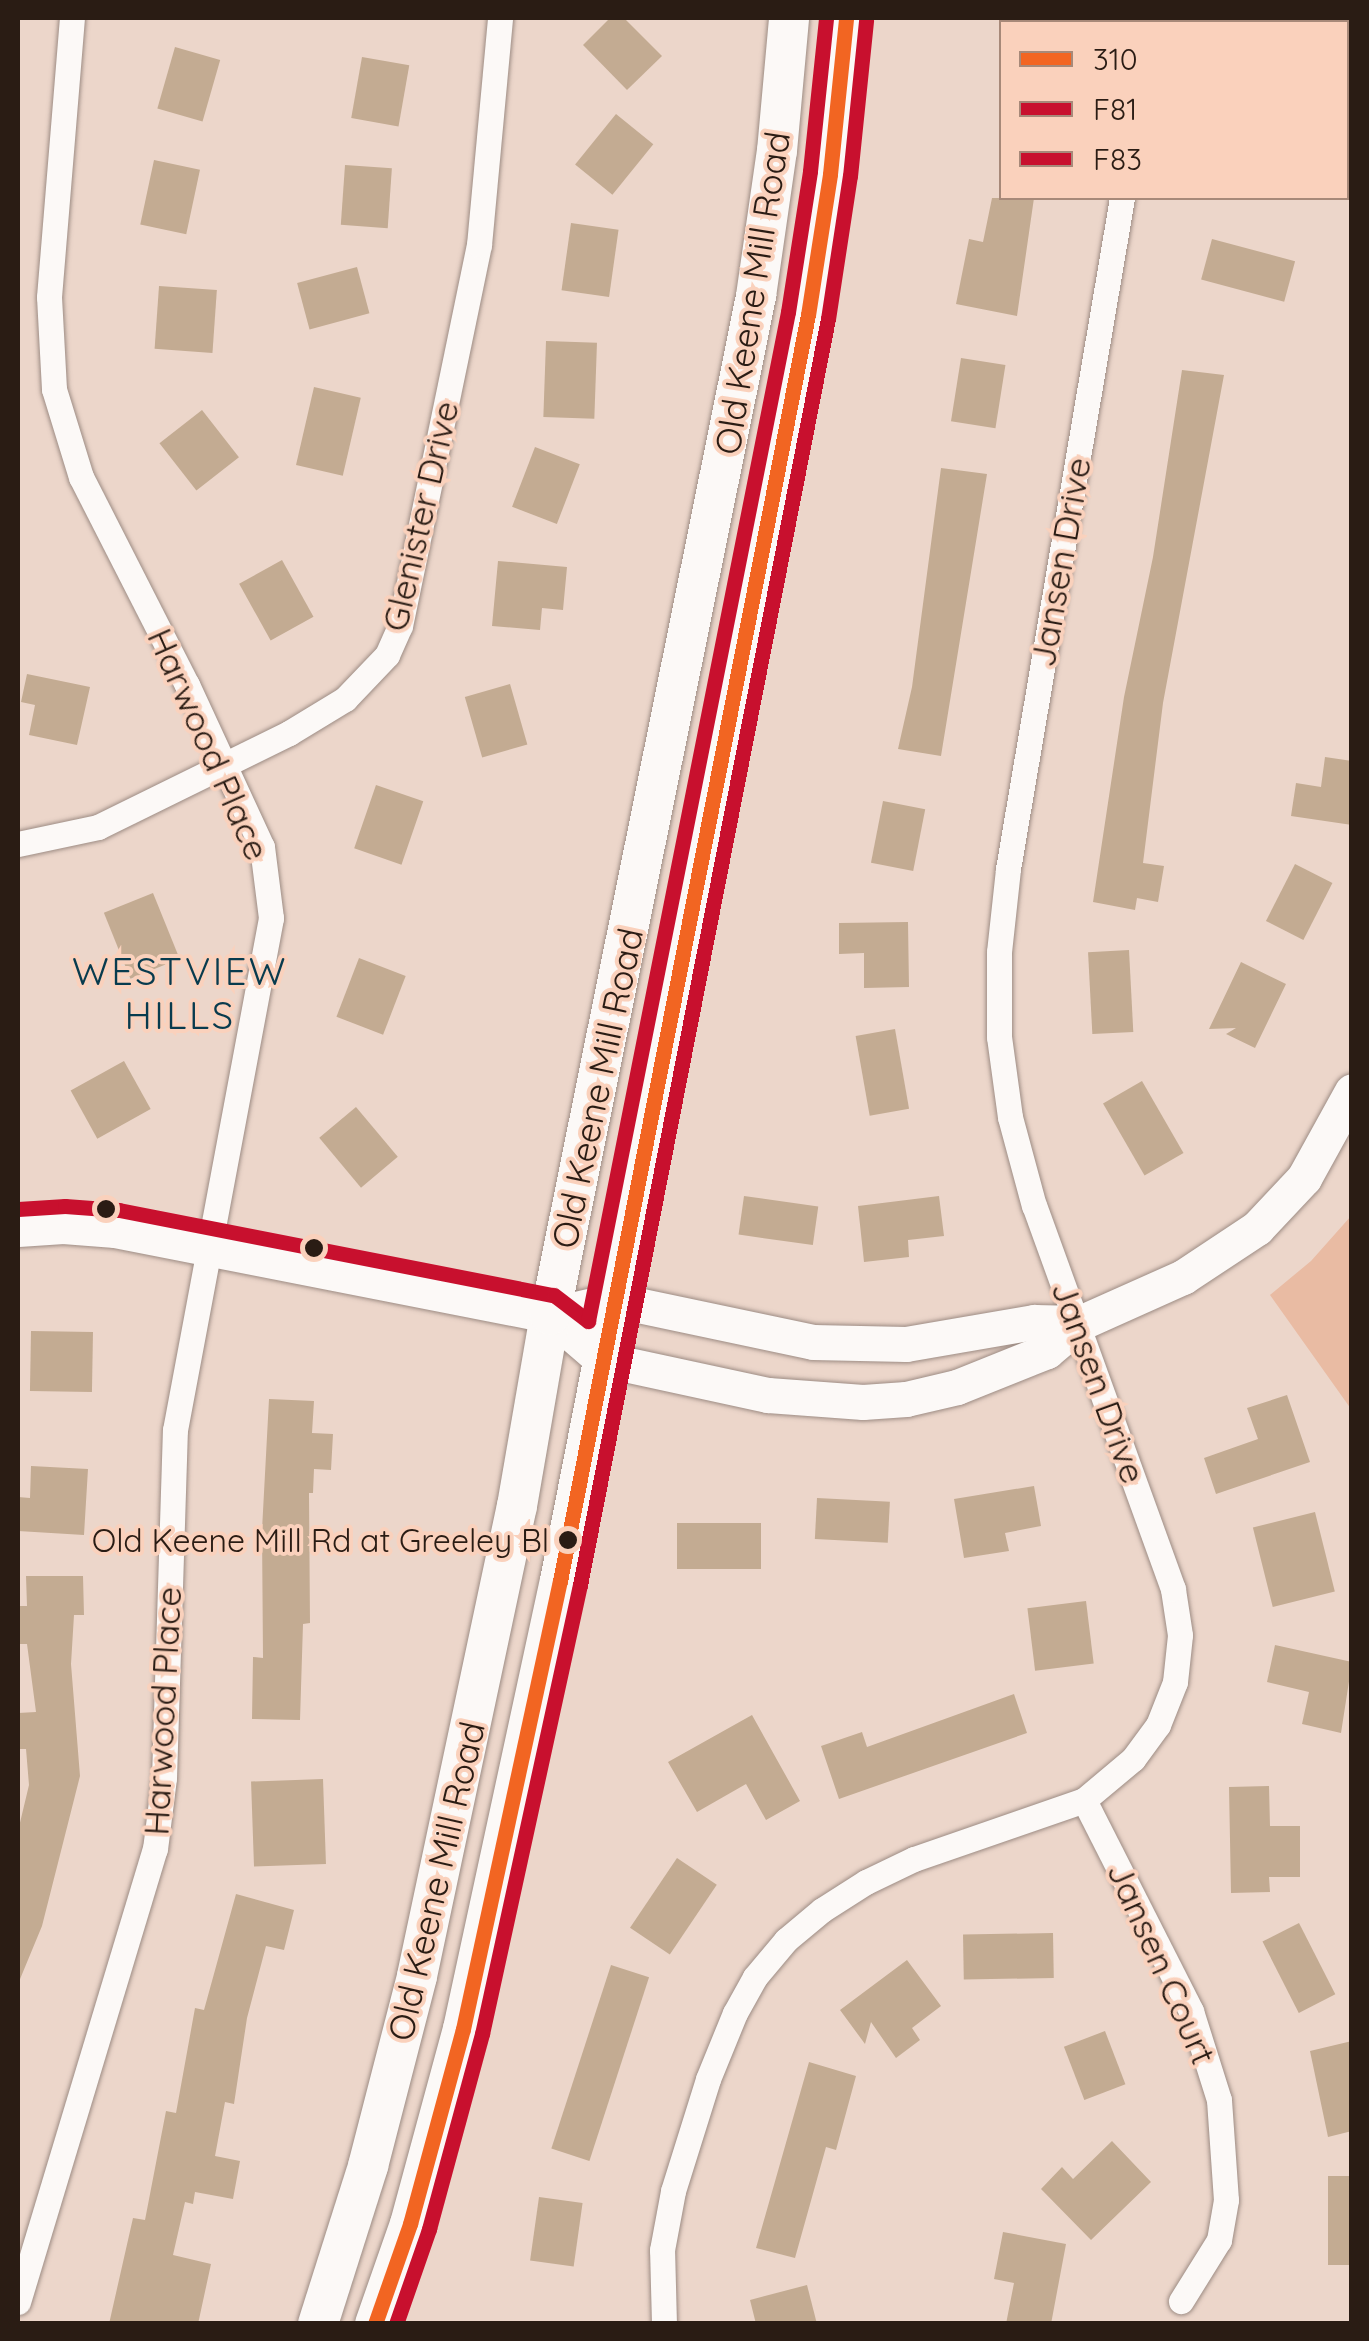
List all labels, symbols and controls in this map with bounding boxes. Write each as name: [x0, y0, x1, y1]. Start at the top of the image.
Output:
legend: [999, 20, 1349, 200]
text: 310: [1093, 40, 1138, 78]
text: F81: [1093, 90, 1137, 128]
street label: Old Keene Mill Road: [706, 129, 798, 457]
text: F83: [1093, 140, 1142, 178]
street label: Glenister Drive: [373, 397, 467, 635]
street label: Jansen Drive: [1021, 454, 1099, 670]
street label: Harwood Place: [139, 622, 279, 866]
street label: Old Keene Mill Road: [543, 924, 651, 1252]
district label: WESTVIEW HILLS: [72, 949, 288, 1038]
unlabelled marker: [96, 1199, 116, 1219]
unlabelled marker: [304, 1238, 324, 1258]
street label: Jansen Drive: [1043, 1275, 1155, 1489]
place label: Old Keene Mill Rd at Greeley Bl: [92, 1521, 549, 1559]
marker: Old Keene Mill Rd at Greeley Bl: [558, 1530, 578, 1550]
street label: Harwood Place: [135, 1586, 189, 1836]
street label: Old Keene Mill Road: [379, 1717, 493, 2045]
street label: Jansen Court: [1099, 1855, 1225, 2071]

